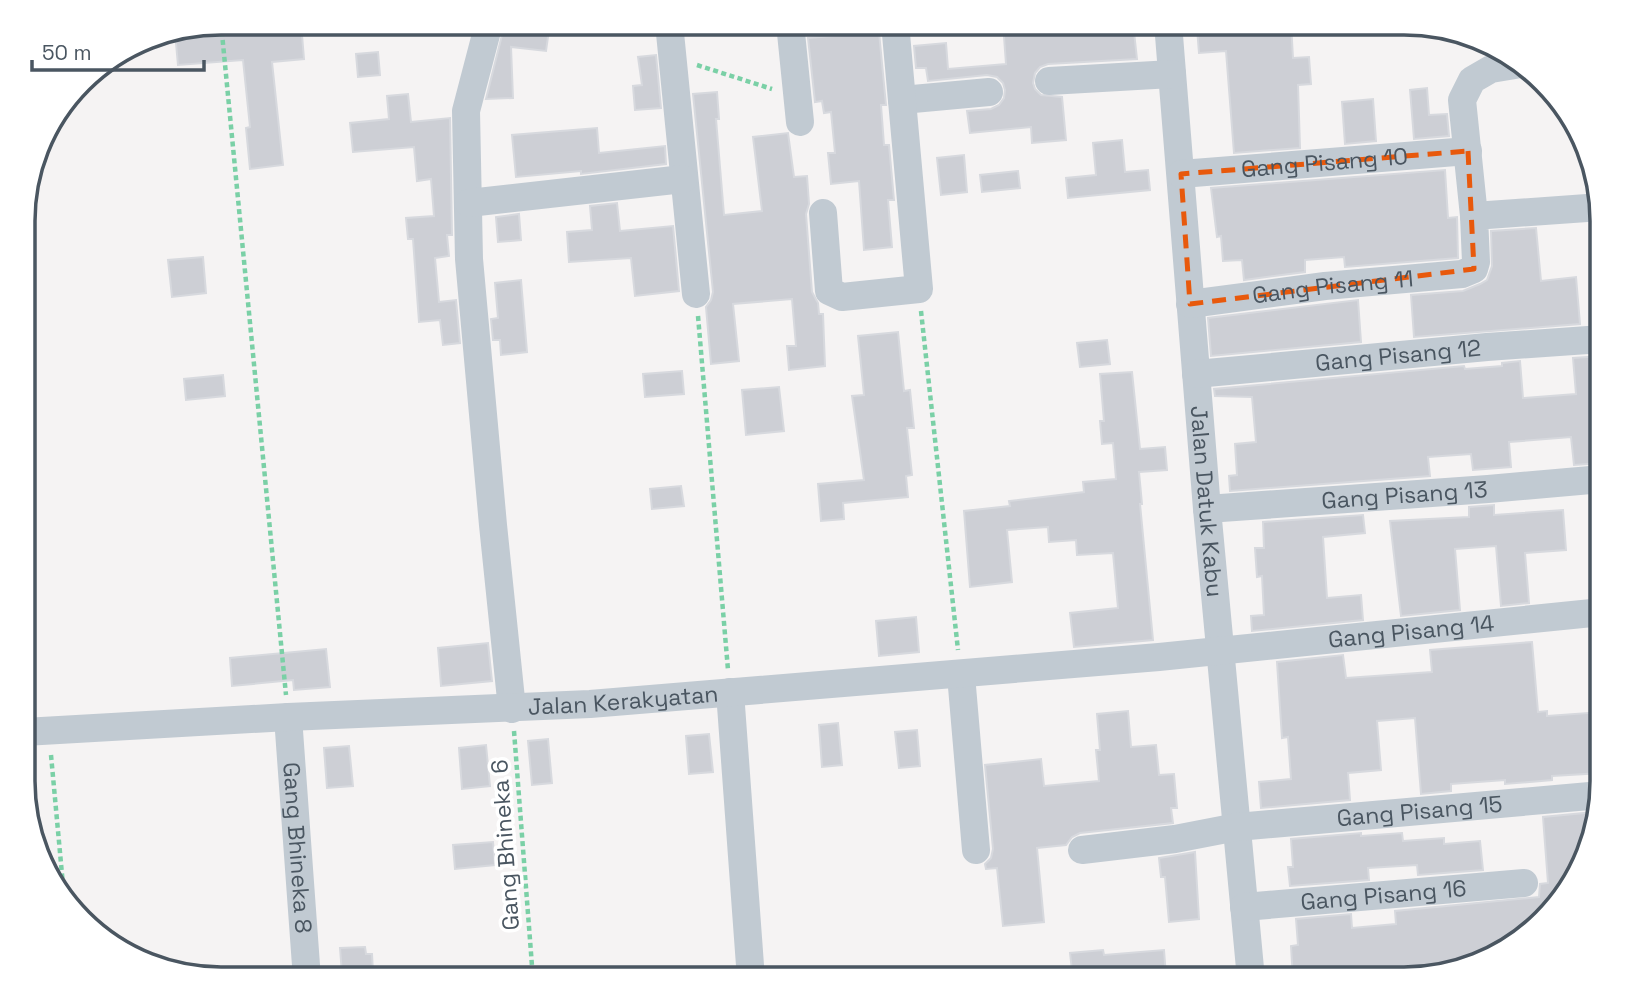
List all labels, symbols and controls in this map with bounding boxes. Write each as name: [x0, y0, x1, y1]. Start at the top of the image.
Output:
scale bar: [32, 28, 203, 72]
text: 50 m: [42, 39, 92, 66]
street label: Gang Pisang 10: [1240, 141, 1409, 184]
street label: Gang Pisang 11: [1250, 263, 1415, 311]
street label: Gang Pisang 12: [1314, 333, 1482, 378]
street label: Jalan Datuk Kabu: [1184, 405, 1230, 598]
street label: Gang Pisang 13: [1320, 474, 1489, 516]
street label: Gang Pisang 14: [1327, 608, 1496, 655]
street label: Jalan Kerakyatan: [527, 678, 719, 722]
street label: Gang Bhineka 6: [484, 759, 526, 931]
street label: Gang Bhineka 8: [276, 761, 319, 934]
street label: Gang Pisang 15: [1335, 789, 1504, 833]
street label: Gang Pisang 16: [1299, 873, 1468, 917]

